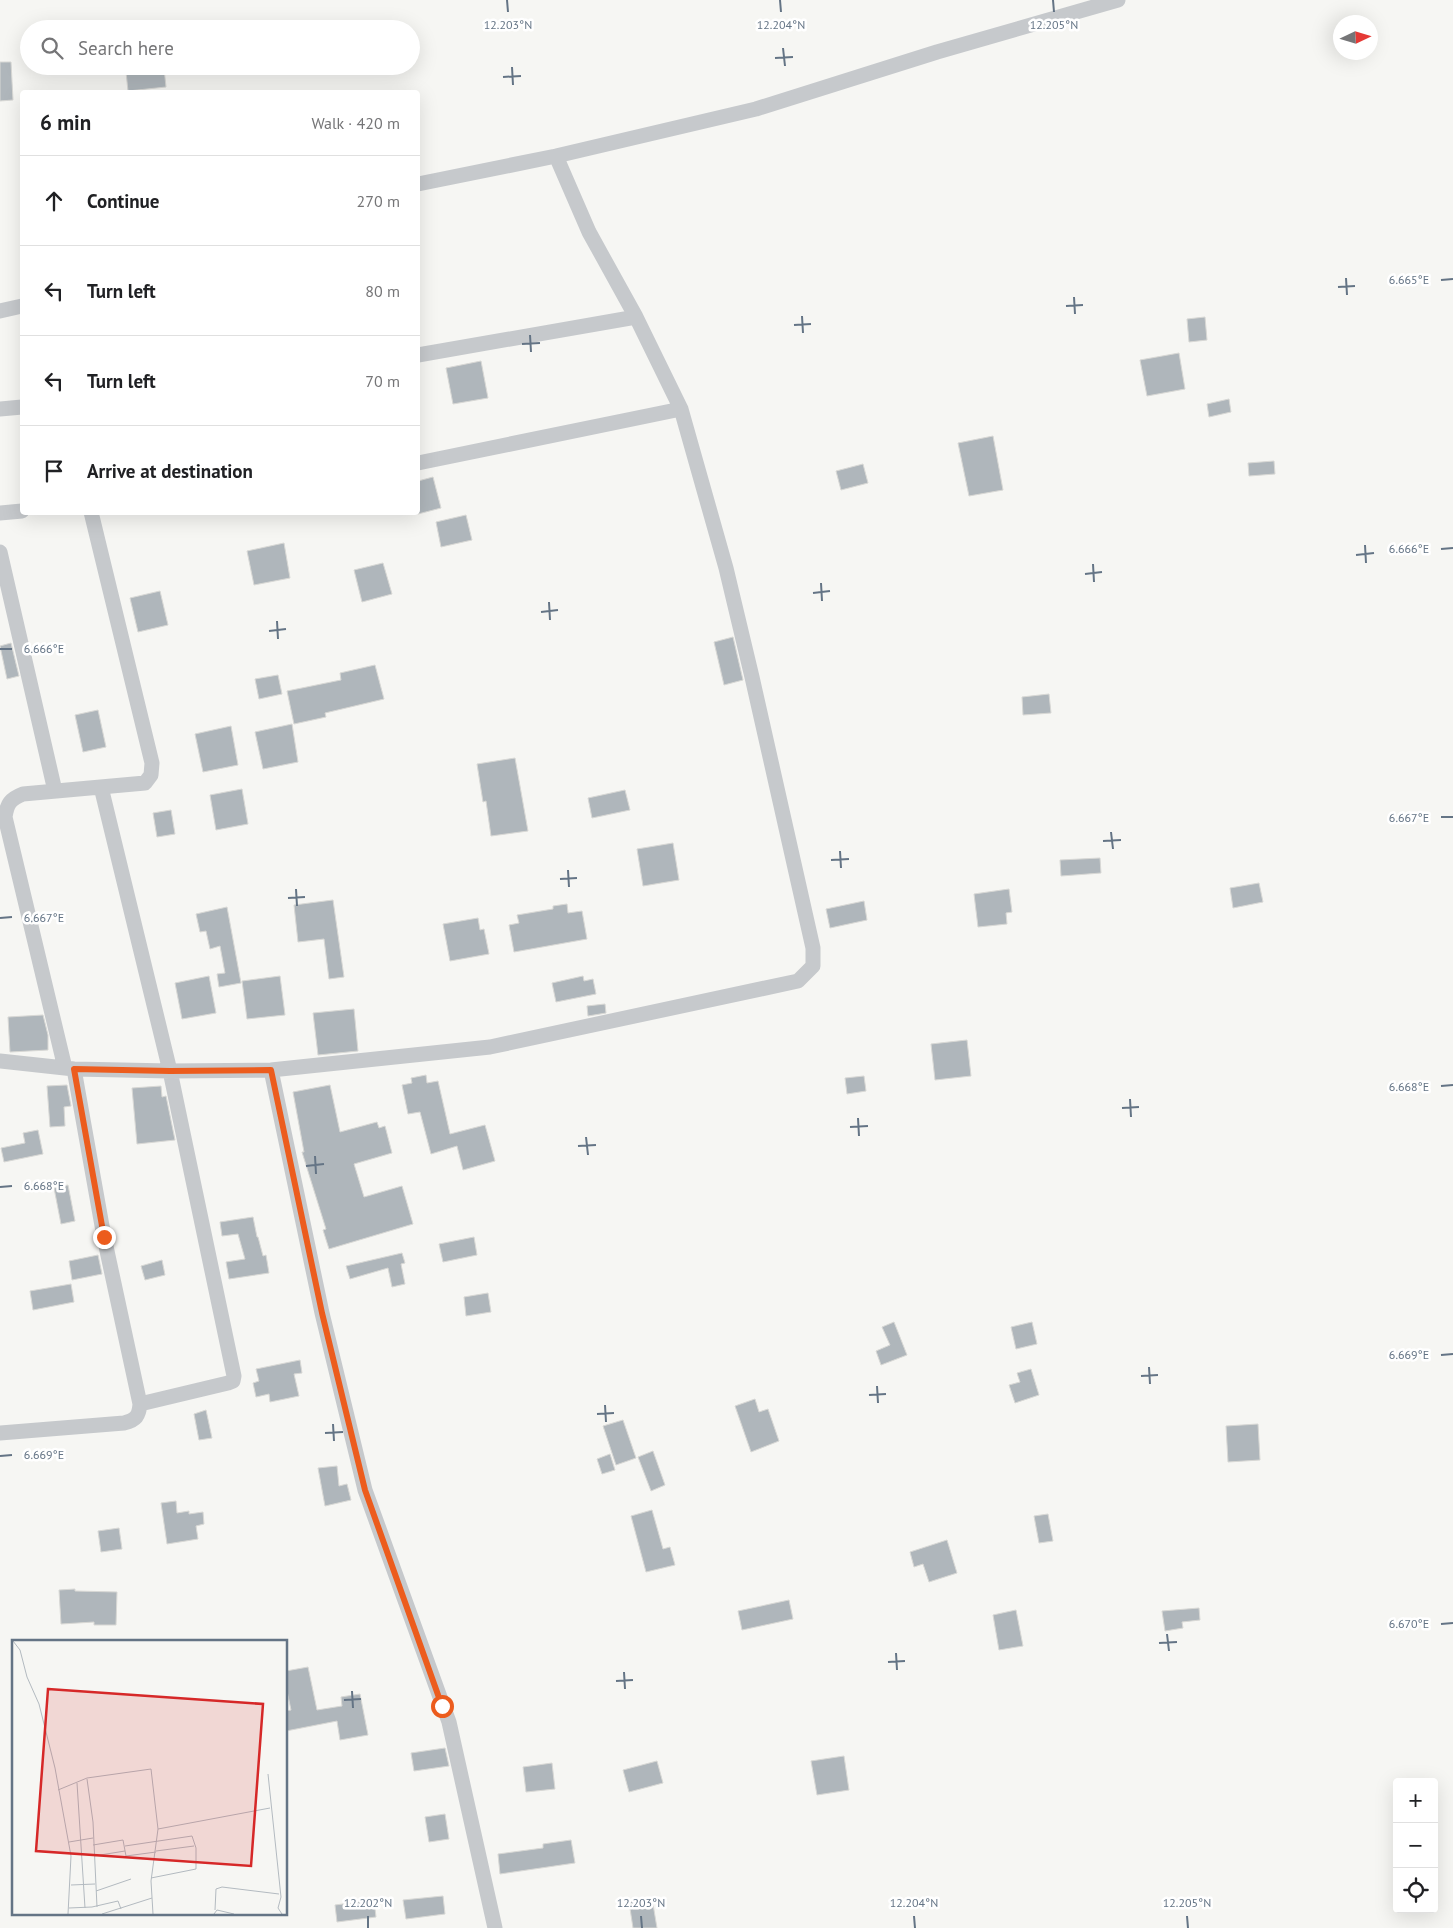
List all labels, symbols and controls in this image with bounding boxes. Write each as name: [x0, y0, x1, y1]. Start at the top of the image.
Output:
north arrow: [1333, 15, 1378, 60]
text: 12.203°N: [484, 17, 532, 32]
text: 12.204°N: [757, 17, 805, 32]
text: 12.205°N: [1030, 17, 1078, 32]
search box: [20, 20, 420, 75]
icon: search: [38, 34, 66, 62]
text: Search here: [78, 36, 174, 60]
text: 6 min: [40, 109, 91, 136]
text: Walk · 420 m: [311, 113, 400, 133]
icon: ahead: [40, 187, 68, 215]
text: Continue: [87, 189, 159, 213]
text: 270 m: [357, 191, 400, 211]
text: 6.665°E: [1389, 272, 1429, 287]
icon: left: [40, 277, 68, 305]
text: Turn left: [87, 279, 156, 303]
text: 80 m: [365, 281, 400, 301]
icon: left: [40, 367, 68, 395]
text: Turn left: [87, 369, 156, 393]
text: 70 m: [365, 371, 400, 391]
icon: arrive: [40, 457, 68, 485]
text: Arrive at destination: [87, 459, 253, 483]
text: 6.666°E: [1389, 541, 1429, 556]
text: 6.666°E: [24, 641, 64, 656]
text: 6.667°E: [1389, 810, 1429, 825]
text: 6.667°E: [24, 910, 64, 925]
text: 6.668°E: [1389, 1079, 1429, 1094]
text: 6.668°E: [24, 1178, 64, 1193]
route end: [93, 1226, 116, 1249]
text: 6.669°E: [1389, 1347, 1429, 1362]
text: 6.669°E: [24, 1447, 64, 1462]
text: 6.670°E: [1389, 1616, 1429, 1631]
inset map: [12, 1640, 288, 1916]
route start: [431, 1695, 454, 1718]
map controls: [1393, 1778, 1438, 1913]
button: +: [1393, 1778, 1438, 1823]
button: −: [1393, 1823, 1438, 1868]
button: locate: [1393, 1868, 1438, 1913]
text: 12.202°N: [344, 1895, 392, 1910]
text: 12.203°N: [617, 1895, 665, 1910]
text: 12.204°N: [890, 1895, 938, 1910]
text: 12.205°N: [1163, 1895, 1211, 1910]

